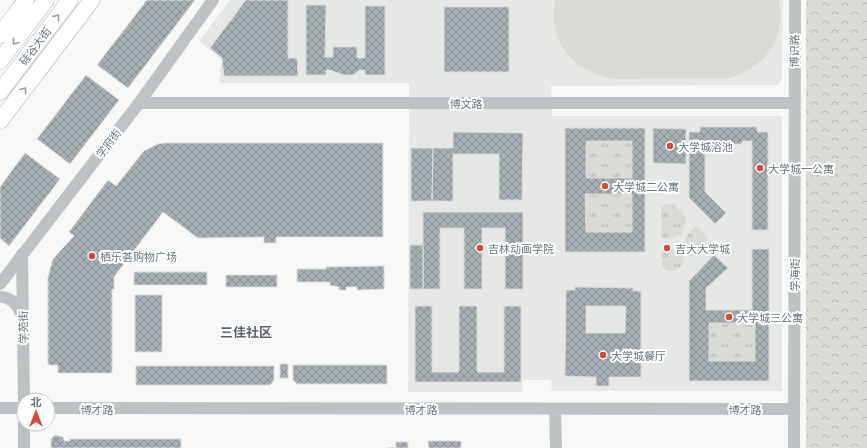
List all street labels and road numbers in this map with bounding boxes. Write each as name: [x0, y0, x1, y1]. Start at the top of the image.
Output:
street label: 硅谷大街: [16, 24, 54, 68]
street label: 博识路: [786, 34, 802, 68]
street label: 博文路: [450, 96, 483, 111]
street label: 学府街: [92, 125, 124, 161]
street label: 学海街: [787, 259, 802, 292]
street label: 学苑街: [15, 310, 31, 344]
street label: 博才路: [81, 402, 114, 417]
street label: 博才路: [405, 402, 438, 417]
street label: 博才路: [729, 402, 762, 417]

